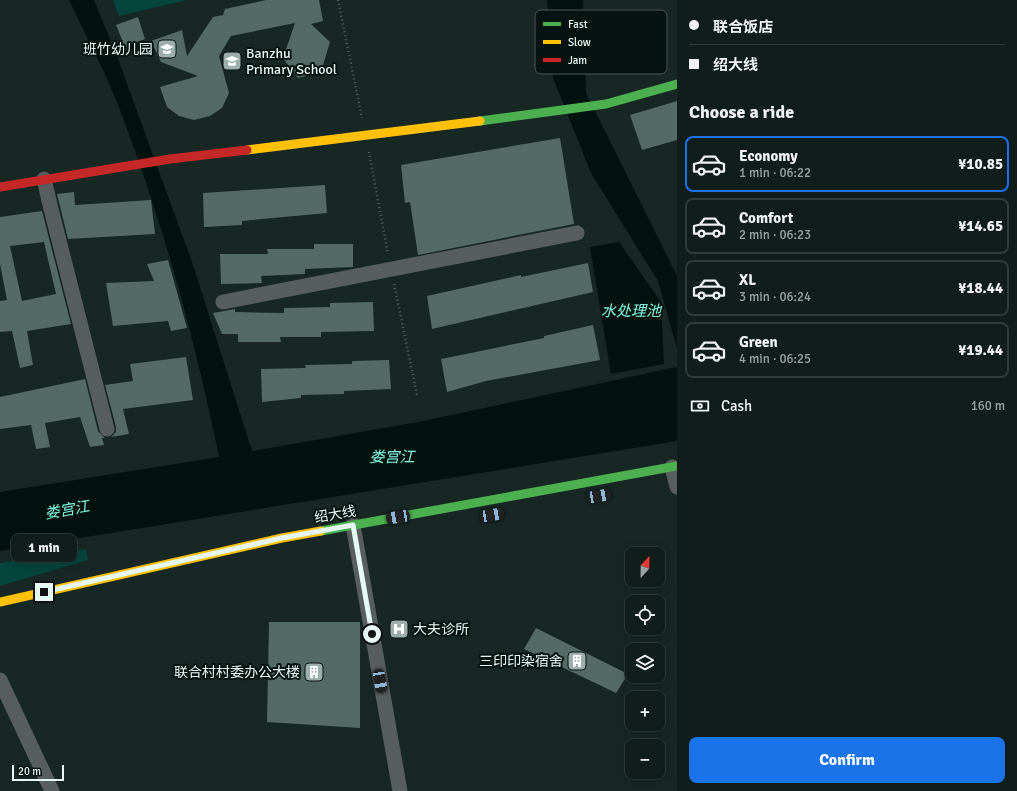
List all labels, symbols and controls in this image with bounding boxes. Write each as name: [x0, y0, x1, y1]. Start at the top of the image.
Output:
legend: [535, 10, 667, 74]
text: Fast: [568, 18, 588, 31]
text: 联合饭店: [713, 18, 773, 36]
text: Slow: [568, 36, 591, 49]
school or university icon: 班竹幼儿园: [156, 38, 178, 60]
place label: 班竹幼儿园: [83, 41, 153, 58]
place label: Banzhu Primary School: [246, 45, 337, 78]
school or university icon: Banzhu Primary School: [221, 50, 243, 72]
text: Jam: [568, 54, 587, 67]
text: 绍大线: [713, 56, 758, 74]
text: Choose a ride: [689, 101, 794, 123]
icon: car: [691, 146, 727, 182]
text: Economy: [739, 147, 798, 165]
text: ¥10.85: [958, 155, 1003, 173]
text: 1 min · 06:22: [739, 165, 811, 181]
icon: car: [691, 208, 727, 244]
text: Comfort: [739, 209, 793, 227]
text: ¥14.65: [958, 217, 1003, 235]
text: 2 min · 06:23: [739, 227, 811, 243]
icon: car: [691, 270, 727, 306]
text: XL: [739, 271, 756, 289]
text: ¥18.44: [958, 279, 1003, 297]
text: 3 min · 06:24: [739, 289, 811, 305]
water label: 水处理池: [601, 302, 663, 320]
icon: car: [691, 332, 727, 368]
text: Green: [739, 333, 778, 351]
text: ¥19.44: [958, 341, 1003, 359]
text: 4 min · 06:25: [739, 351, 811, 367]
icon: cash: [689, 395, 711, 417]
text: Cash: [721, 397, 752, 415]
text: 160 m: [971, 398, 1005, 414]
water label: 娄宫江: [369, 448, 416, 466]
car: [586, 488, 612, 504]
water label: 娄宫江: [43, 497, 93, 523]
street label: 绍大线: [313, 502, 357, 527]
car: [479, 507, 505, 523]
car: [385, 509, 411, 525]
callout: 1 min: [11, 534, 77, 562]
text: 1 min: [28, 540, 60, 556]
north arrow: [625, 547, 665, 587]
map controls: [625, 547, 665, 779]
route end: [35, 583, 53, 601]
button: locate: [625, 595, 665, 635]
hospital icon: 大夫诊所: [388, 618, 410, 640]
place label: 大夫诊所: [413, 621, 469, 638]
route start: [363, 625, 381, 643]
button: layers: [625, 643, 665, 683]
building icon: 三印印染宿舍: [566, 650, 588, 672]
place label: 三印印染宿舍: [479, 653, 563, 670]
building icon: 联合村村委办公大楼: [303, 661, 325, 683]
place label: 联合村村委办公大楼: [174, 664, 300, 681]
car: [372, 668, 388, 694]
button: +: [625, 691, 665, 731]
button: Confirm: [689, 737, 1005, 783]
button: −: [625, 739, 665, 779]
scale bar: [12, 763, 64, 782]
text: 20 m: [18, 765, 41, 778]

